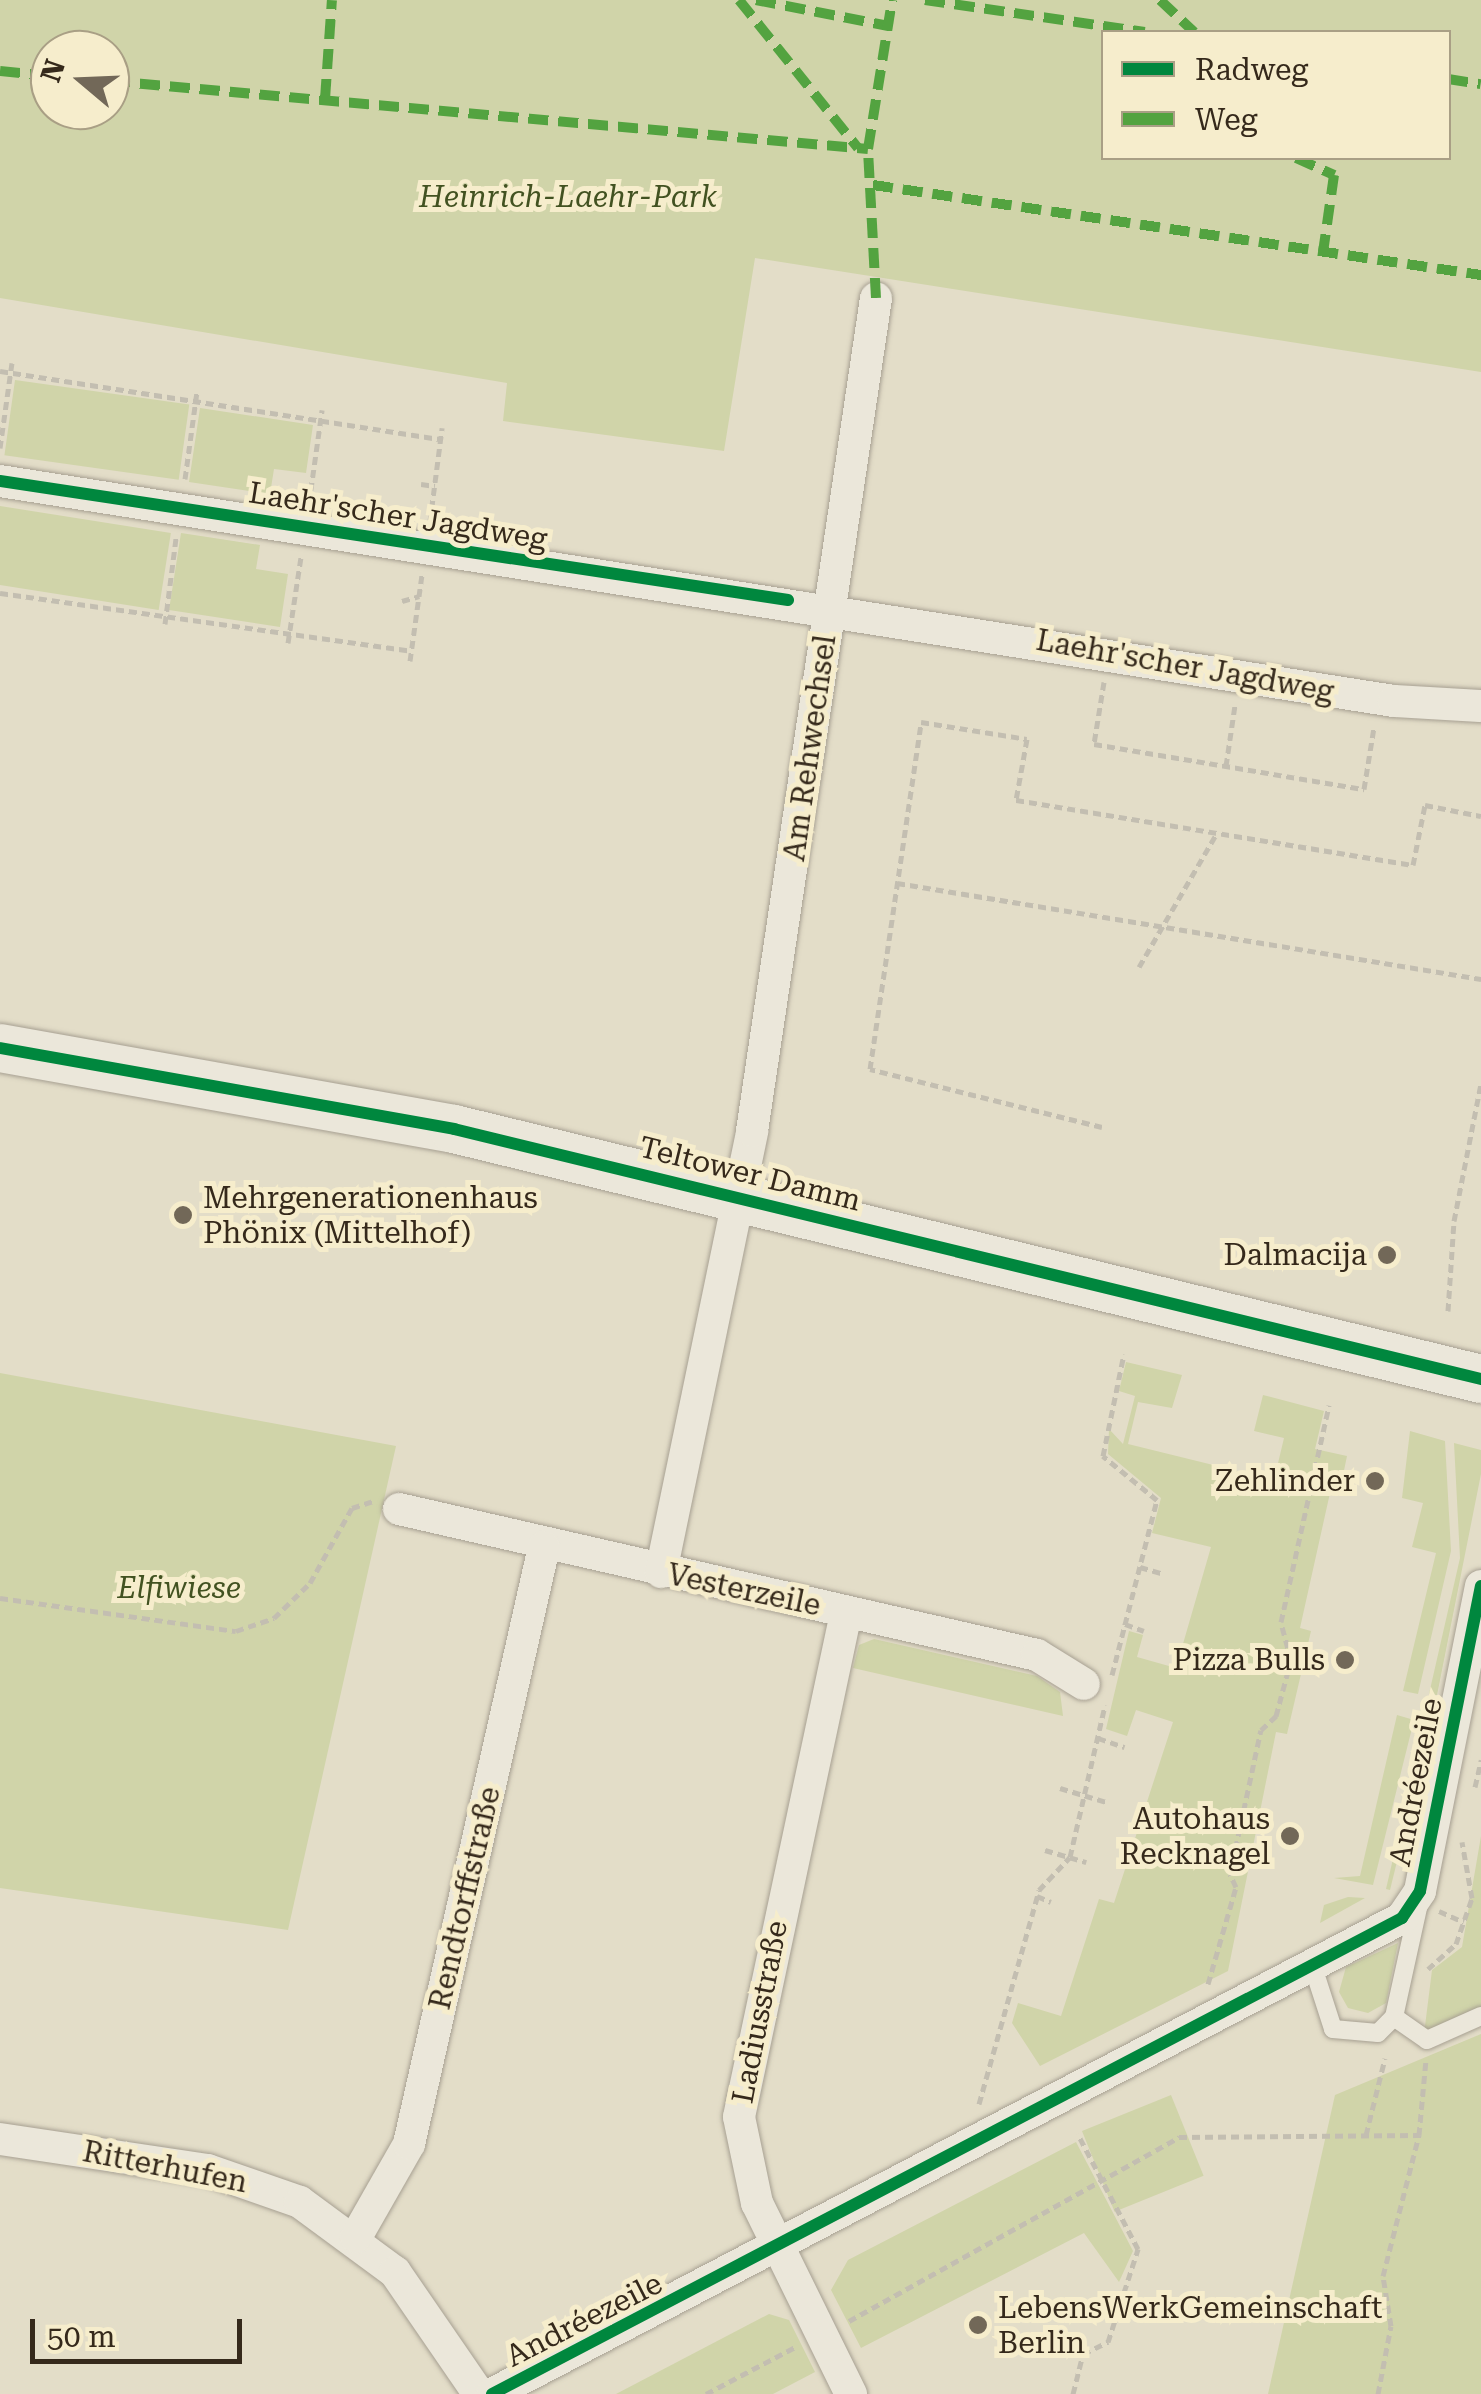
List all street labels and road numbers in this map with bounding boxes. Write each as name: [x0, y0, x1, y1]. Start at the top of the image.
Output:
street label: Laehr'scher Jagdweg: [246, 475, 550, 557]
street label: Laehr'scher Jagdweg: [1033, 622, 1337, 710]
street label: Am Rehwechsel: [776, 633, 844, 863]
street label: Teltower Damm: [635, 1129, 865, 1219]
street label: Vesterzeile: [664, 1556, 824, 1624]
street label: Andréezeile: [1382, 1695, 1450, 1869]
street label: Rendtorffstraße: [422, 1783, 508, 2013]
street label: Ladiusstraße: [725, 1918, 795, 2106]
street label: Ritterhufen: [80, 2133, 250, 2201]
street label: Andréezeile: [500, 2265, 668, 2375]

